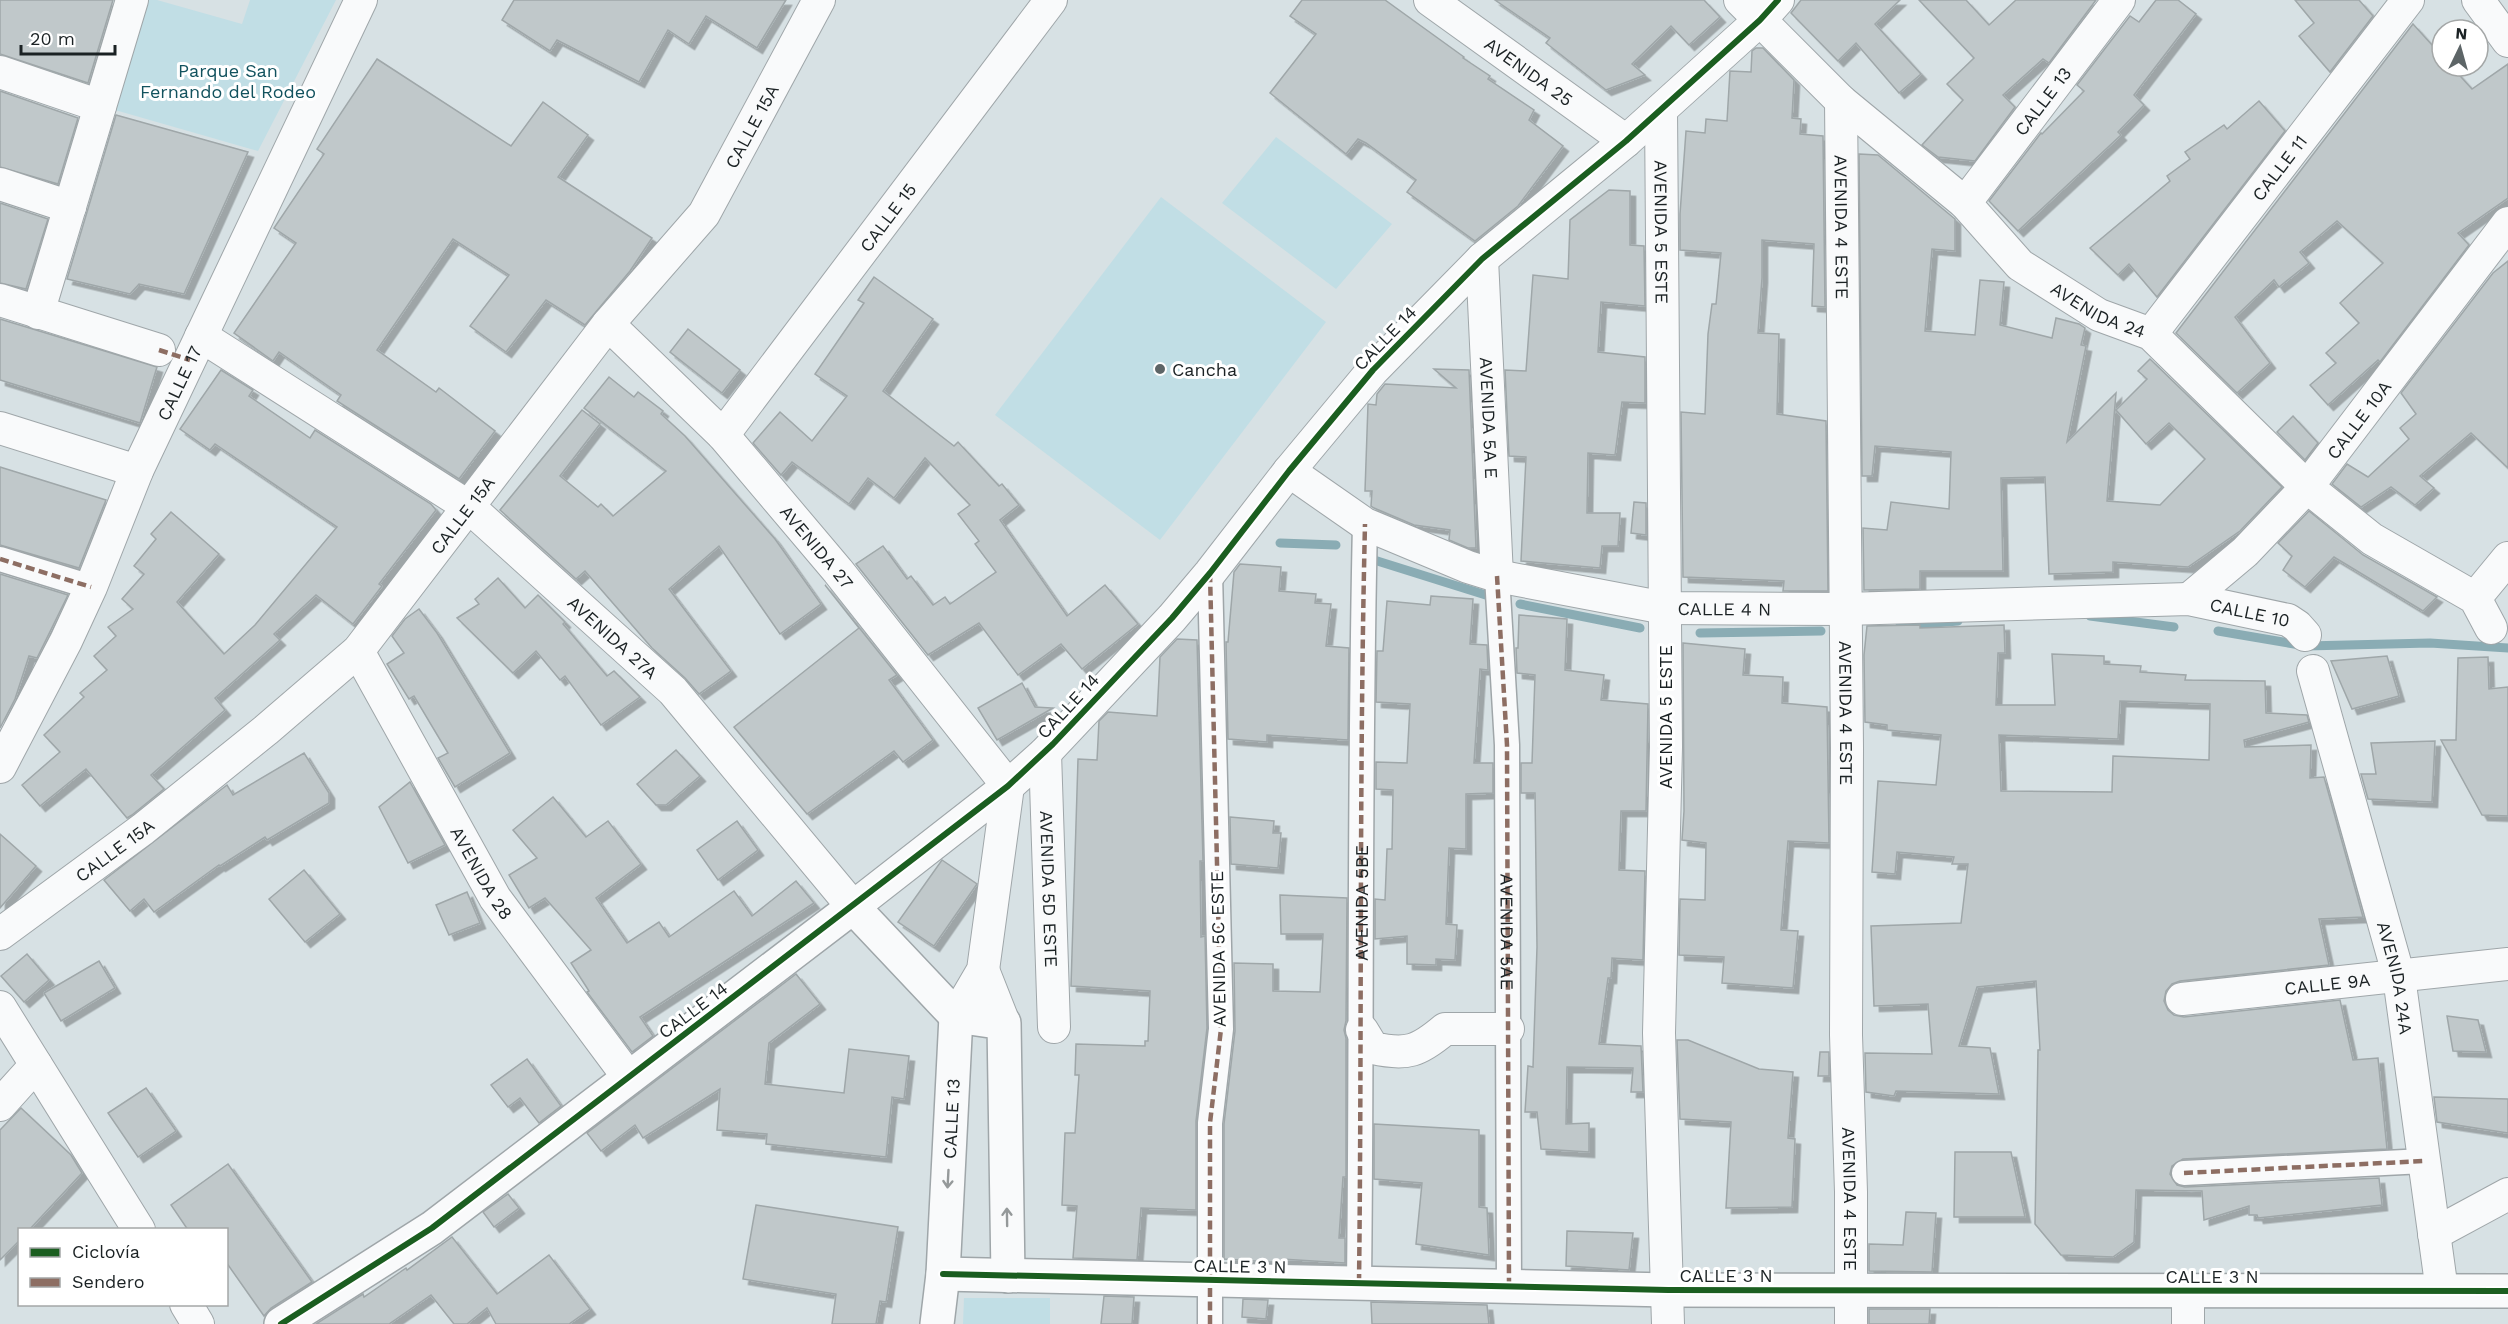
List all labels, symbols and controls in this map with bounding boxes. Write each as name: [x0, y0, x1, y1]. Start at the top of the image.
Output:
scale bar: [21, 18, 116, 56]
north arrow: [2430, 18, 2490, 78]
text: N: [2455, 24, 2468, 44]
text: 20 m: [30, 28, 75, 49]
street label: AVENIDA 25: [1481, 33, 1577, 110]
park label: Parque San Fernando del Rodeo: [140, 60, 316, 102]
street label: CALLE 13: [2010, 63, 2075, 139]
street label: CALLE 15A: [720, 80, 782, 172]
street label: CALLE 11: [2247, 131, 2311, 205]
street label: AVENIDA 4 ESTE: [1831, 155, 1853, 299]
street label: AVENIDA 5 ESTE: [1651, 160, 1673, 304]
street label: CALLE 15: [855, 179, 920, 256]
street label: AVENIDA 24: [2047, 277, 2149, 342]
street label: CALLE 14: [1349, 302, 1421, 374]
street label: CALLE 17: [152, 342, 206, 424]
street label: AVENIDA 5A E: [1476, 357, 1503, 479]
place label: Cancha: [1172, 359, 1237, 380]
marker: Cancha: [1153, 362, 1167, 376]
street label: CALLE 10A: [2322, 376, 2395, 463]
street label: CALLE 15A: [426, 472, 499, 558]
street label: AVENIDA 27: [776, 501, 858, 593]
street label: AVENIDA 27A: [564, 591, 662, 683]
street label: CALLE 10: [2208, 593, 2292, 631]
street label: CALLE 4 N: [1677, 598, 1771, 619]
street label: AVENIDA 4 ESTE: [1836, 641, 1858, 785]
street label: AVENIDA 5 ESTE: [1655, 645, 1676, 789]
street label: CALLE 14: [1033, 669, 1103, 743]
street label: AVENIDA 5D ESTE: [1036, 810, 1063, 968]
street label: CALLE 15A: [71, 814, 158, 886]
street label: AVENIDA 28: [447, 823, 517, 923]
street label: AVENIDA 5BE: [1350, 845, 1372, 961]
street label: AVENIDA 5C ESTE: [1206, 871, 1230, 1027]
street label: AVENIDA 5AE: [1497, 874, 1518, 990]
street label: AVENIDA 24A: [2373, 919, 2417, 1036]
street label: CALLE 9A: [2283, 968, 2371, 998]
street label: CALLE 14: [654, 977, 732, 1043]
street label: CALLE 13: [938, 1078, 963, 1159]
street label: AVENIDA 4 ESTE: [1838, 1126, 1862, 1271]
one-way arrow: [943, 1168, 954, 1188]
one-way arrow: [1001, 1208, 1013, 1228]
legend: [18, 1228, 228, 1306]
text: Ciclovía: [72, 1241, 140, 1262]
street label: CALLE 3 N: [1193, 1255, 1287, 1277]
street label: CALLE 3 N: [1679, 1265, 1773, 1286]
street label: CALLE 3 N: [2165, 1266, 2259, 1287]
text: Sendero: [72, 1271, 145, 1292]

